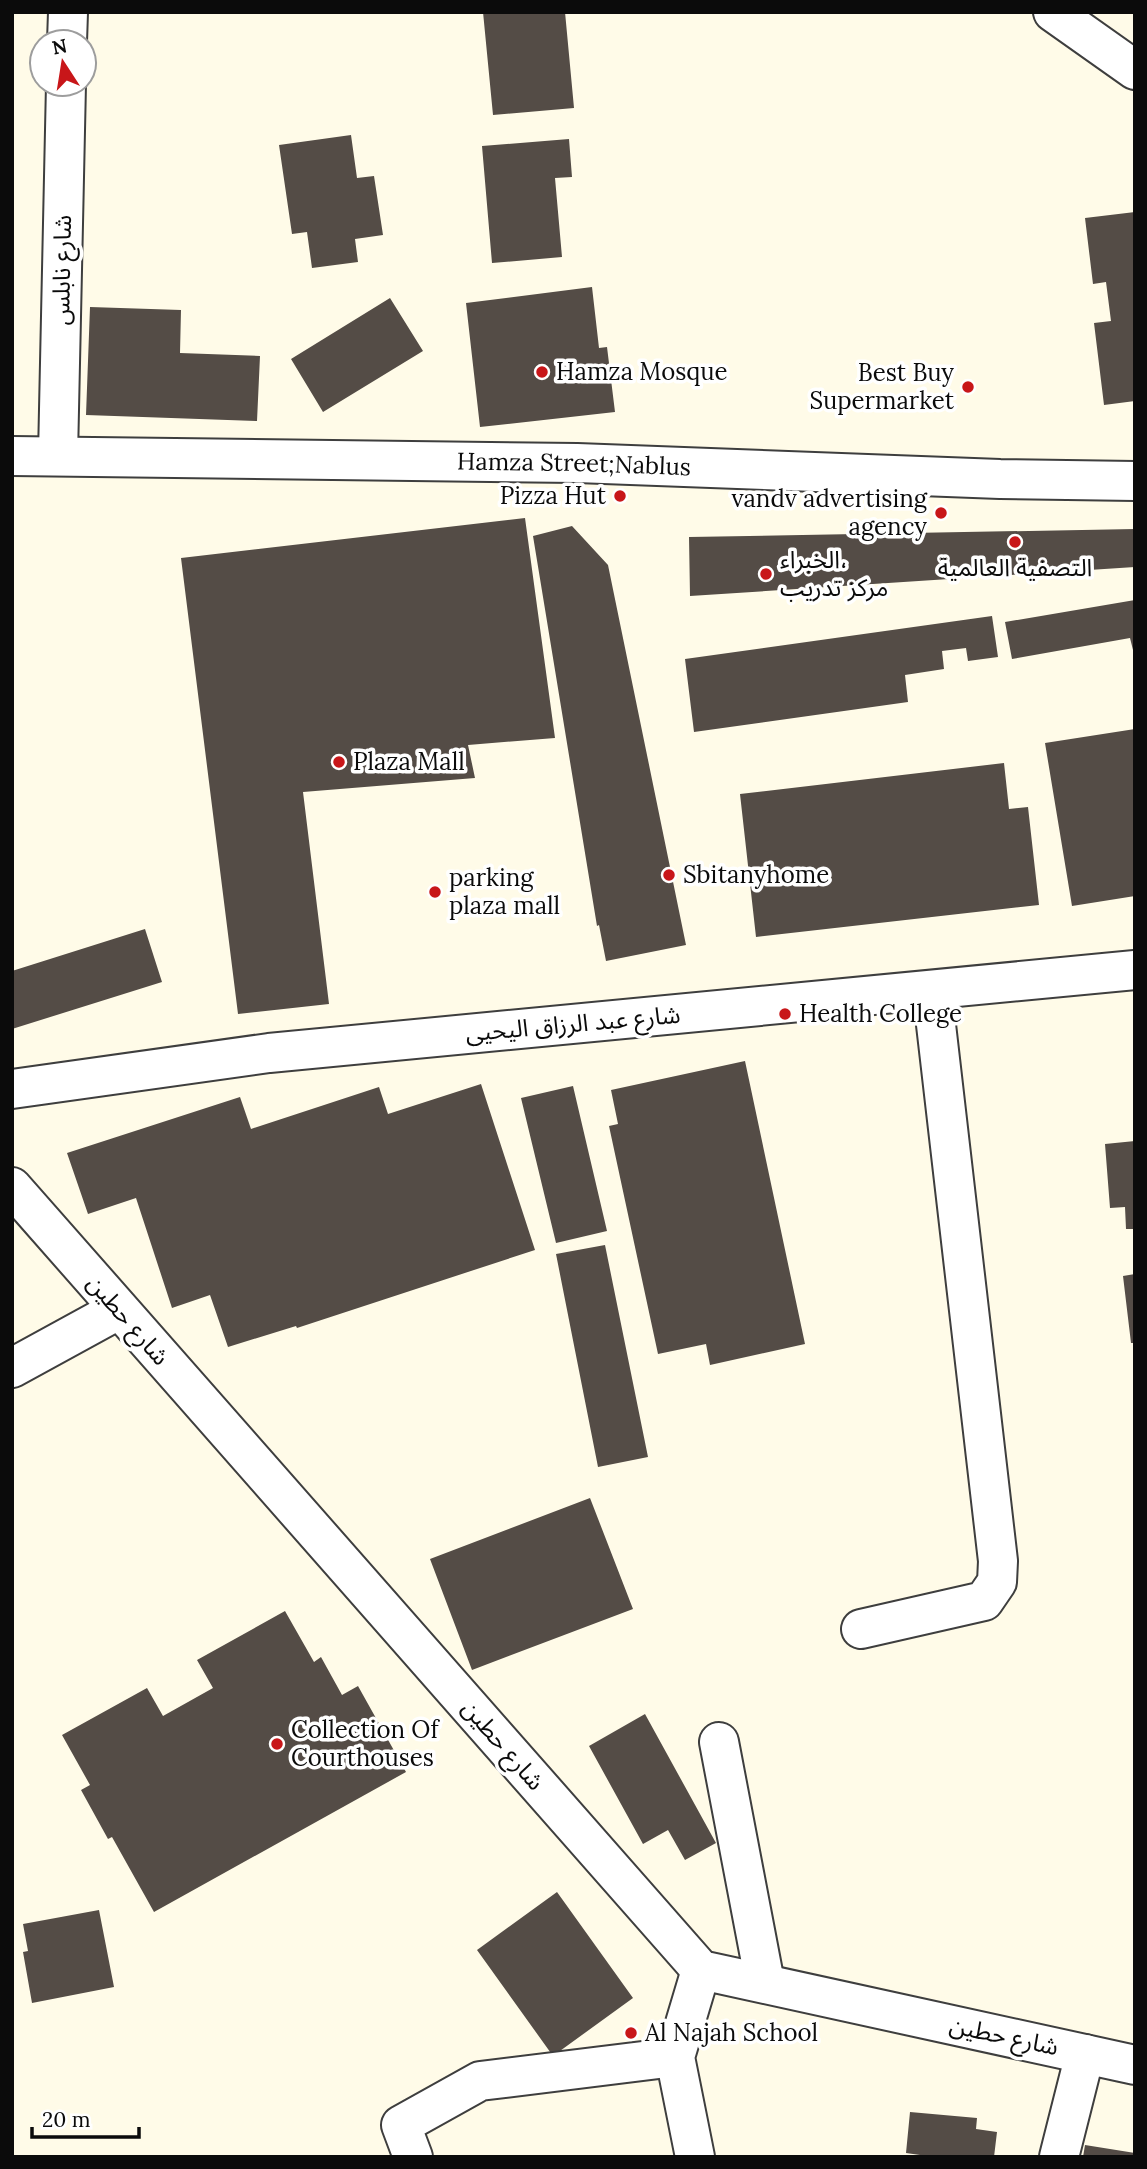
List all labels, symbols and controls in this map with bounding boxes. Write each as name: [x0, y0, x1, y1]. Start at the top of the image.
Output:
north arrow: [28, 28, 98, 98]
text: N: [50, 33, 69, 60]
street label: شارع نابلس: [45, 214, 80, 326]
place label: Hamza Mosque: [556, 356, 728, 387]
place label: Best Buy Supermarket: [809, 357, 955, 416]
marker: Hamza Mosque: [534, 364, 550, 380]
marker: Best Buy Supermarket: [960, 379, 976, 395]
street label: Hamza Street;Nablus: [457, 446, 692, 482]
place label: Pizza Hut: [500, 480, 607, 511]
place label: vandv advertising agency: [732, 483, 928, 542]
marker: Pizza Hut: [612, 488, 628, 504]
marker: vandv advertising agency: [933, 505, 949, 521]
marker: التصفية العالمية: [1007, 534, 1023, 550]
place label: الخبراء، مركز تدريب: [780, 544, 888, 603]
place label: التصفية العالمية: [938, 552, 1092, 583]
marker: الخبراء، مركز تدريب: [758, 566, 774, 582]
place label: Plaza Mall: [353, 746, 465, 777]
marker: Plaza Mall: [331, 754, 347, 770]
place label: Sbitanyhome: [683, 859, 829, 890]
place label: parking plaza mall: [449, 862, 560, 921]
marker: Sbitanyhome: [661, 867, 677, 883]
marker: parking plaza mall: [427, 884, 443, 900]
place label: Health College: [799, 998, 962, 1029]
street label: شارع عبد الرزاق اليحيى: [464, 999, 682, 1050]
marker: Health College: [777, 1006, 793, 1022]
street label: شارع حطين: [79, 1268, 176, 1373]
street label: شارع حطين: [454, 1693, 551, 1798]
place label: Collection Of Courthouses: [291, 1714, 440, 1773]
marker: Collection Of Courthouses: [269, 1736, 285, 1752]
street label: شارع حطين: [946, 2009, 1061, 2064]
place label: Al Najah School: [644, 2017, 818, 2048]
marker: Al Najah School: [623, 2025, 639, 2041]
scale bar: [32, 2096, 138, 2140]
text: 20 m: [42, 2106, 91, 2133]

